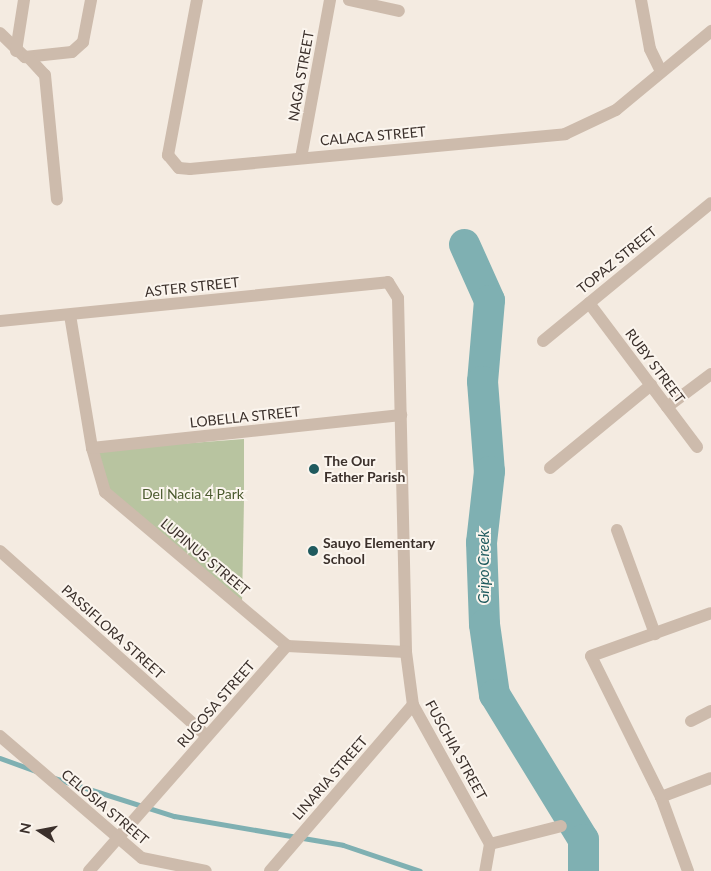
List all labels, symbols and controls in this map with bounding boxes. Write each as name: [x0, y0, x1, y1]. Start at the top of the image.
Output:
street label: NAGA STREET: [285, 29, 317, 123]
street label: CALACA STREET: [319, 123, 427, 149]
street label: TOPAZ STREET: [574, 223, 660, 297]
street label: ASTER STREET: [144, 274, 240, 300]
street label: RUBY STREET: [621, 325, 689, 407]
street label: LOBELLA STREET: [189, 403, 301, 431]
place label: The Our Father Parish: [324, 453, 406, 486]
marker: The Our Father Parish: [308, 463, 320, 475]
park label: Del Nacia 4 Park: [142, 486, 244, 502]
street label: LUPINUS STREET: [157, 515, 253, 599]
water label: Gripo Creek: [475, 530, 493, 604]
place label: Sauyo Elementary School: [323, 535, 435, 568]
marker: Sauyo Elementary School: [307, 545, 319, 557]
street label: PASSIFLORA STREET: [58, 581, 168, 683]
street label: RUGOSA STREET: [174, 657, 258, 751]
street label: FUSCHIA STREET: [422, 697, 490, 803]
street label: LINARIA STREET: [289, 732, 371, 824]
street label: CELOSIA STREET: [58, 766, 152, 848]
north arrow: [15, 806, 65, 856]
text: N: [15, 821, 34, 835]

